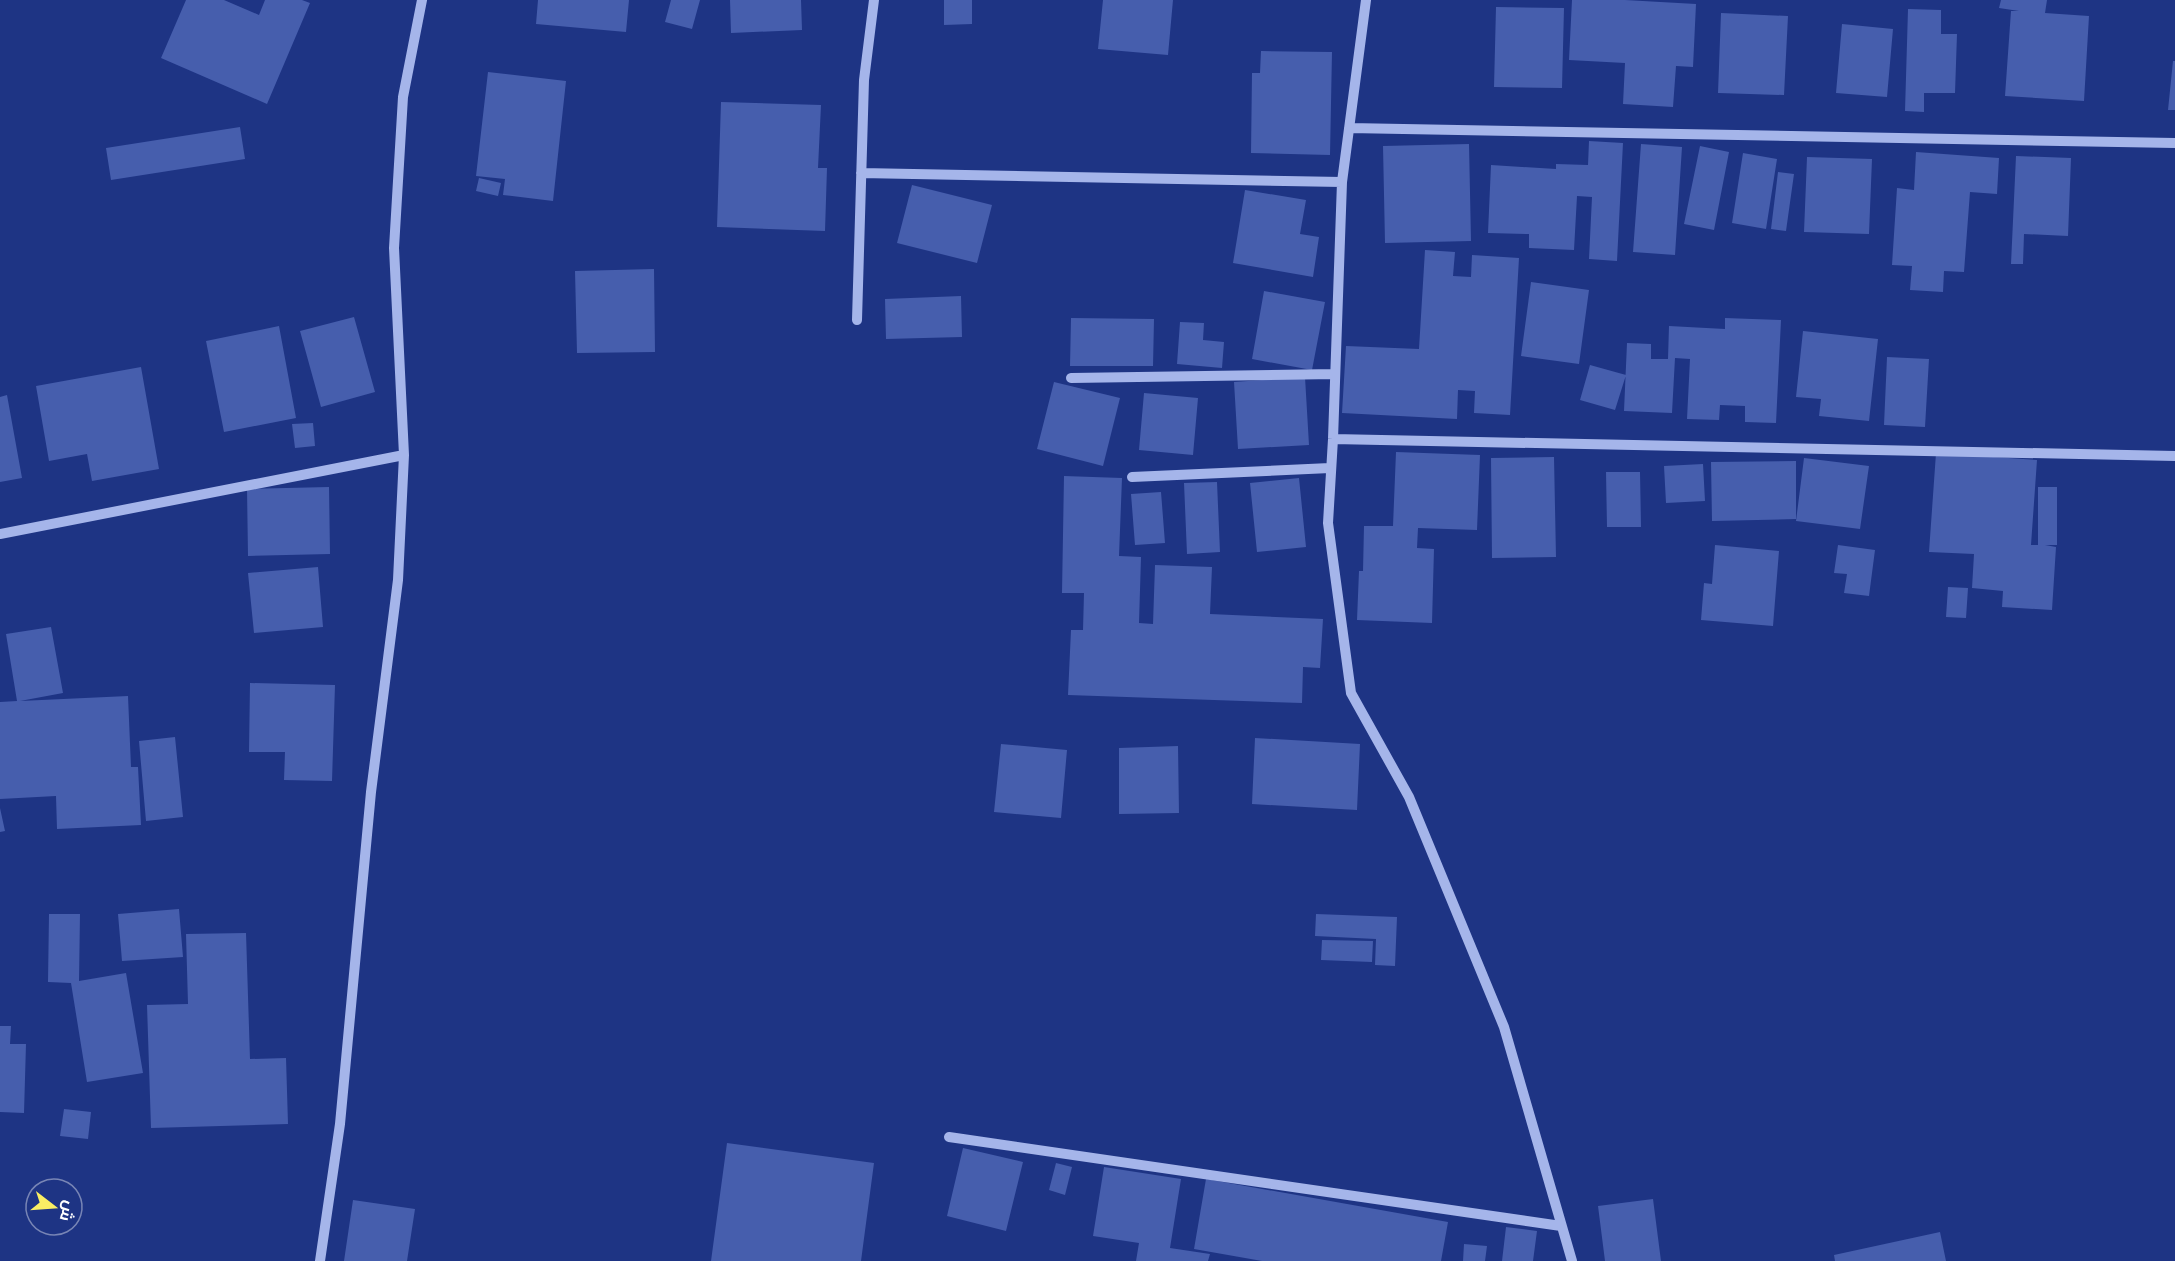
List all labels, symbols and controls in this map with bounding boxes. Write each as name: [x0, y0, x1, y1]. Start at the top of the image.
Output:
north arrow: [24, 1177, 84, 1237]
text: ش: [55, 1198, 82, 1224]

